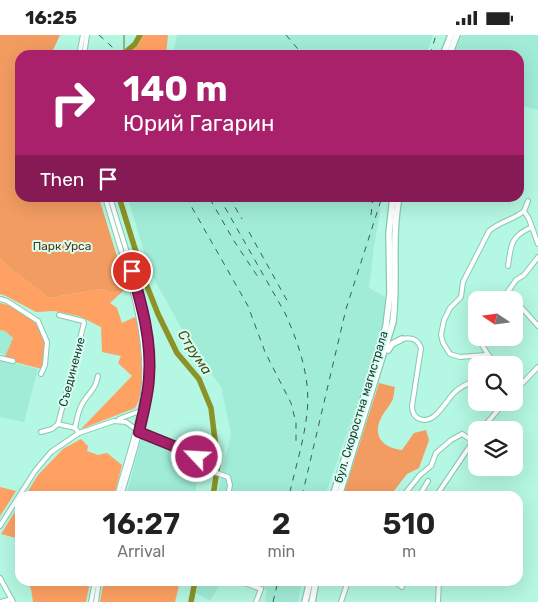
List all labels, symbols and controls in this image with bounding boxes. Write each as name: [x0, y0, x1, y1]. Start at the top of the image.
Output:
text: 16:25: [25, 6, 77, 29]
text: 140 m: [123, 68, 228, 110]
icon: right: [40, 70, 105, 135]
text: Юрий Гагарин: [123, 110, 274, 137]
icon: arrive: [94, 165, 122, 193]
text: Then: [40, 168, 84, 191]
park label: Парк Урса: [33, 239, 91, 253]
pin: [111, 250, 153, 292]
icon: arrive: [118, 257, 146, 285]
north arrow: [468, 291, 522, 346]
map controls: [468, 291, 523, 476]
water label: Струма: [174, 327, 215, 378]
street label: бул. Скоростна магистрала: [331, 329, 391, 485]
street label: Съединение: [56, 335, 88, 408]
button: search: [468, 356, 523, 411]
button: layers: [468, 421, 523, 476]
position arrow: [170, 430, 222, 482]
text: 16:27: [102, 506, 180, 542]
text: 2: [272, 506, 291, 542]
text: 510: [383, 506, 436, 542]
text: Arrival: [117, 542, 165, 561]
text: min: [267, 542, 295, 561]
text: m: [402, 542, 416, 561]

